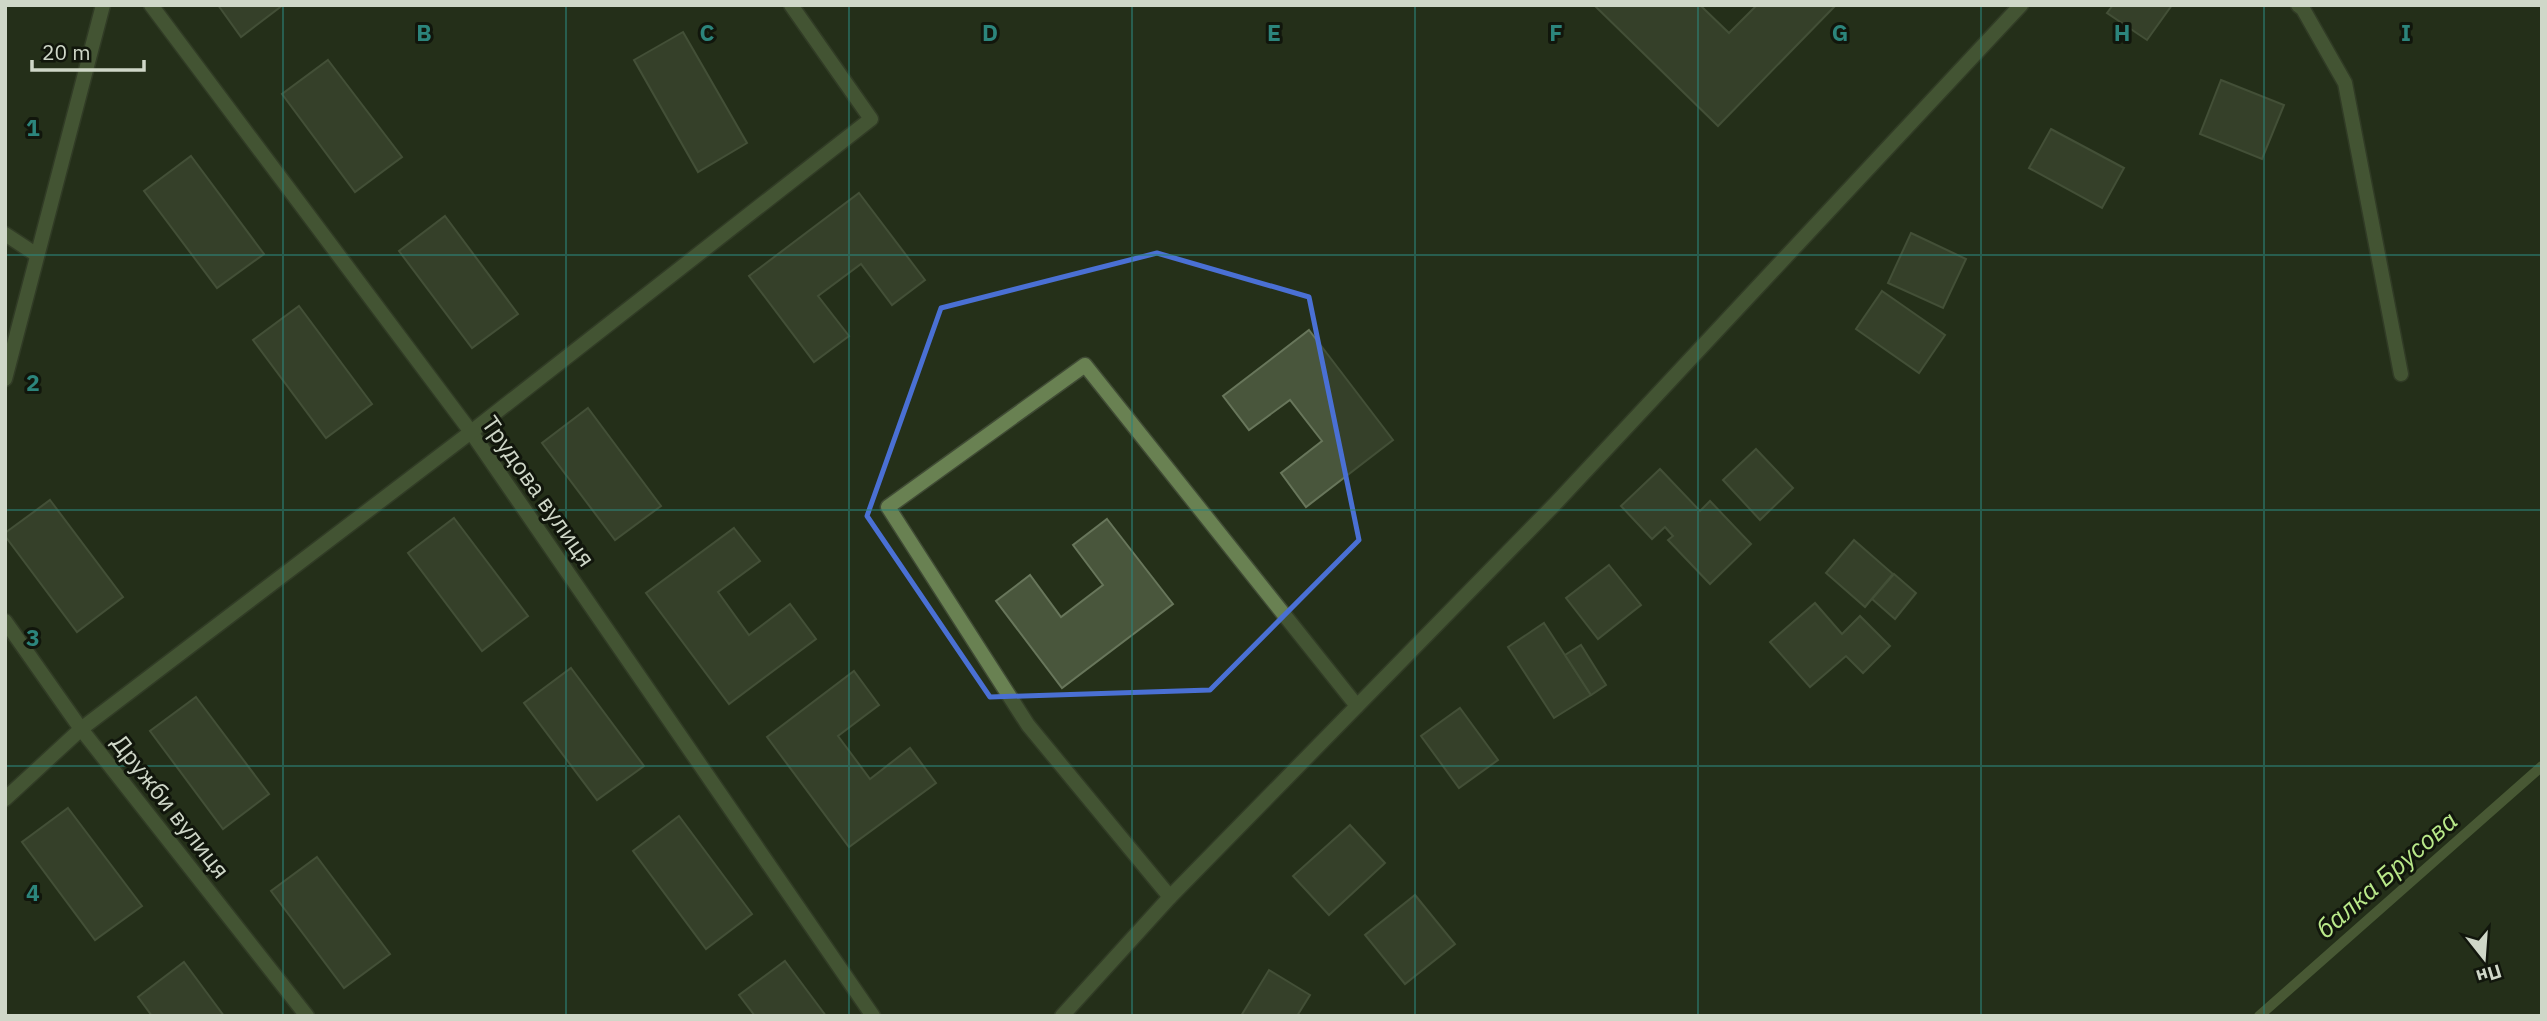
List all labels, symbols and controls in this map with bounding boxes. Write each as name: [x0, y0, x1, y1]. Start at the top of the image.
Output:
text: B: [416, 17, 432, 47]
text: C: [700, 17, 715, 47]
text: D: [982, 17, 998, 47]
text: E: [1267, 17, 1281, 47]
text: F: [1549, 17, 1563, 47]
text: G: [1832, 17, 1848, 47]
text: H: [2114, 17, 2130, 47]
text: I: [2401, 17, 2411, 47]
scale bar: [32, 28, 144, 72]
text: 20 m: [42, 38, 91, 66]
text: 1: [26, 112, 40, 142]
text: 2: [26, 367, 40, 397]
street label: Трудова вулиця: [475, 409, 603, 573]
text: 3: [26, 622, 40, 652]
street label: Дружби вулиця: [105, 727, 237, 885]
water label: балка Брусова: [2308, 803, 2464, 945]
text: 4: [26, 877, 40, 907]
north arrow: [2449, 923, 2519, 993]
text: Пн: [2473, 959, 2504, 989]

